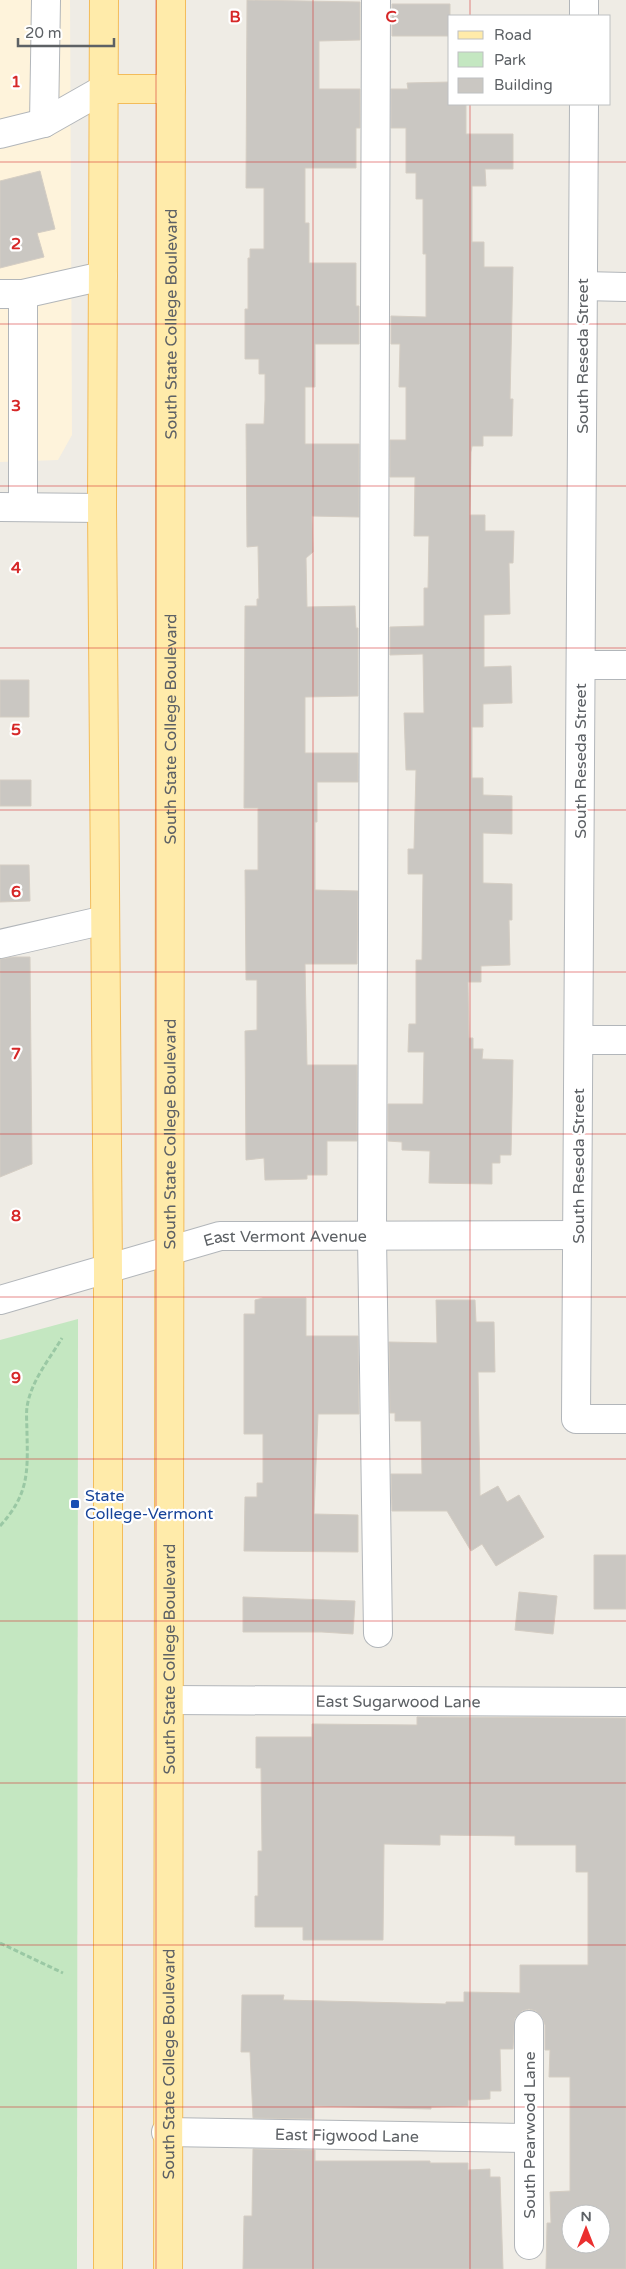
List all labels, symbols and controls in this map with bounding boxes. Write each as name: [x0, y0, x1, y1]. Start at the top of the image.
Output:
text: B: [229, 7, 241, 27]
text: C: [385, 7, 397, 27]
scale bar: [18, 15, 114, 47]
legend: [448, 15, 611, 105]
text: 20 m: [25, 24, 62, 42]
text: Road: [494, 26, 532, 44]
text: Park: [494, 51, 526, 69]
text: 1: [11, 72, 21, 92]
text: Building: [494, 76, 553, 94]
street label: South State College Boulevard: [161, 209, 182, 439]
text: 2: [11, 234, 21, 254]
street label: South Reseda Street: [573, 278, 593, 434]
text: 3: [11, 396, 21, 416]
text: 4: [11, 558, 21, 578]
street label: South State College Boulevard: [161, 614, 181, 844]
street label: South Reseda Street: [571, 683, 591, 839]
text: 5: [11, 720, 21, 740]
text: 6: [11, 882, 21, 902]
street label: South State College Boulevard: [160, 1019, 181, 1249]
text: 7: [11, 1044, 21, 1064]
street label: South Reseda Street: [569, 1088, 589, 1244]
text: 8: [11, 1206, 21, 1226]
street label: East Vermont Avenue: [201, 1227, 367, 1251]
text: 9: [11, 1368, 21, 1388]
place label: State College-Vermont: [85, 1486, 213, 1524]
marker: State College-Vermont: [69, 1498, 81, 1510]
street label: South State College Boulevard: [160, 1544, 180, 1774]
street label: East Sugarwood Lane: [315, 1692, 481, 1712]
street label: South State College Boulevard: [159, 1949, 179, 2179]
street label: South Pearwood Lane: [520, 2051, 540, 2219]
street label: East Figwood Lane: [275, 2125, 419, 2147]
north arrow: [561, 2204, 611, 2254]
text: N: [580, 2208, 592, 2225]

